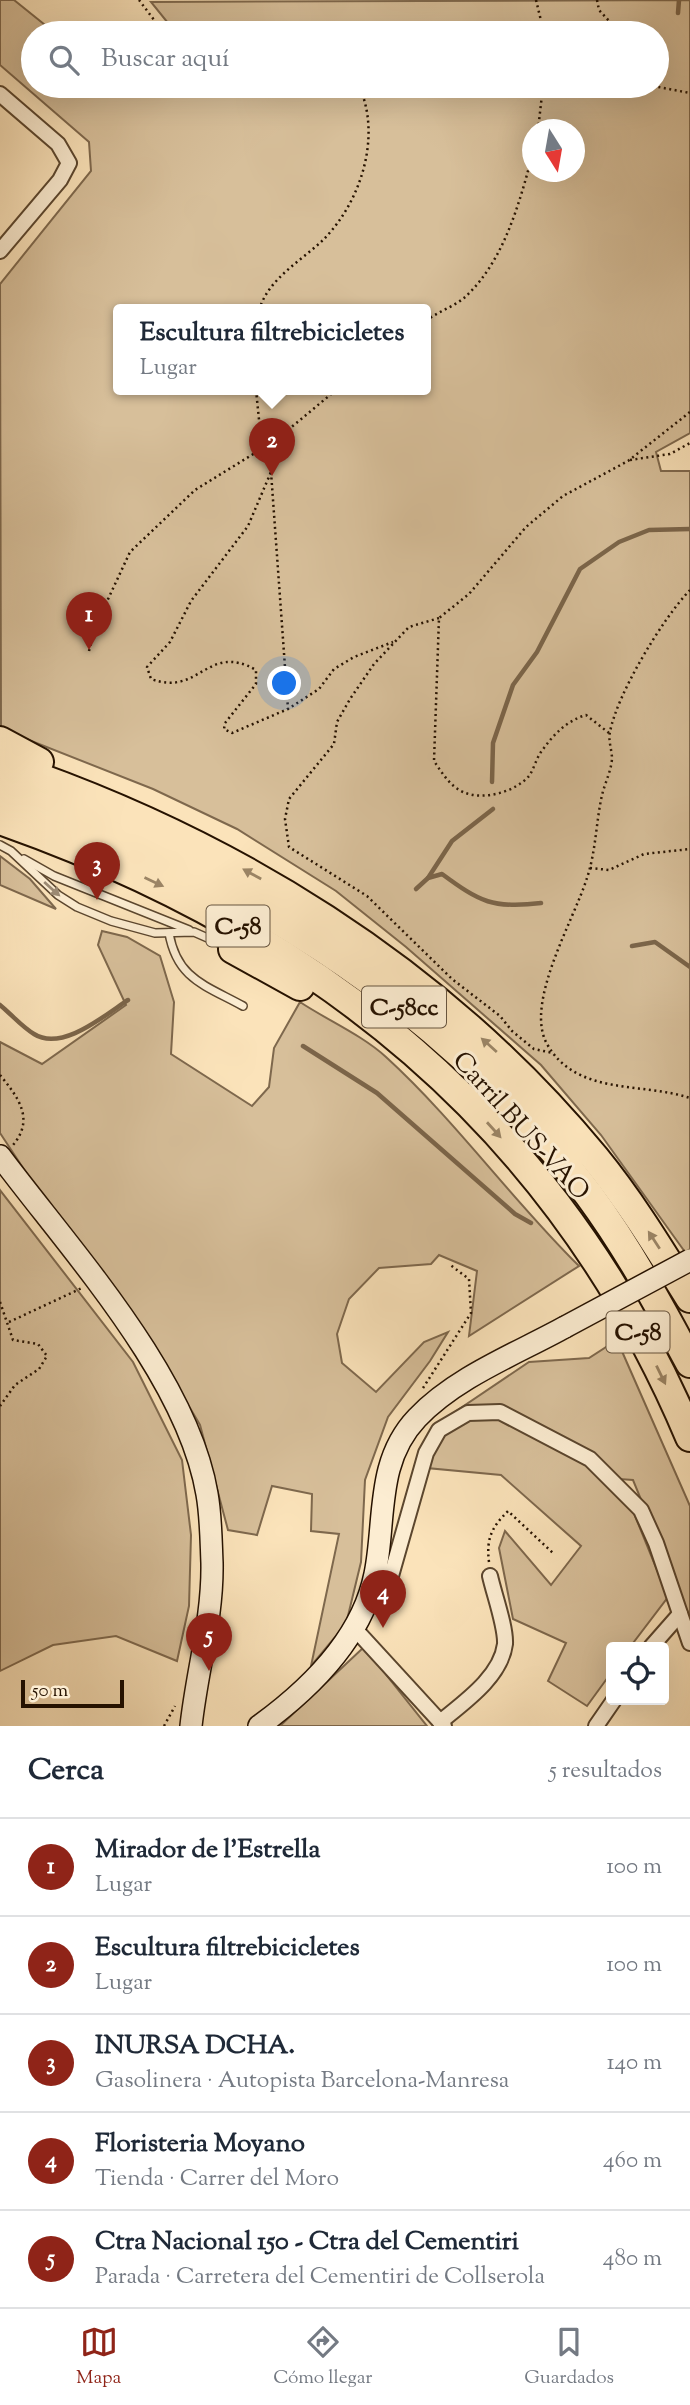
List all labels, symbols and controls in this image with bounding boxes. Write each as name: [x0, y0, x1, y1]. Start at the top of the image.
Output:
search box: [21, 21, 669, 98]
icon: search: [45, 41, 83, 79]
text: Buscar aquí: [101, 41, 230, 78]
north arrow: [522, 119, 585, 182]
popup: [113, 304, 431, 395]
text: Escultura filtrebicicletes: [140, 315, 404, 352]
text: Lugar: [140, 352, 197, 385]
pin: 2: [249, 418, 295, 476]
pin: 1: [66, 592, 112, 650]
your location: [267, 666, 301, 700]
pin: 3: [74, 842, 120, 900]
one-way arrow: [242, 868, 262, 880]
one-way arrow: [144, 876, 164, 888]
one-way arrow: [43, 881, 61, 897]
road number: C-58: [206, 906, 270, 946]
road number: C-58cc: [362, 987, 446, 1028]
one-way arrow: [481, 1038, 498, 1054]
street label: Carril BUS-VAO: [443, 1044, 597, 1210]
one-way arrow: [486, 1121, 501, 1138]
one-way arrow: [647, 1231, 661, 1249]
road number: C-58: [606, 1312, 670, 1352]
one-way arrow: [656, 1365, 667, 1385]
pin: 4: [360, 1570, 406, 1628]
pin: 5: [186, 1613, 232, 1671]
map controls: [606, 1642, 669, 1705]
button: locate: [606, 1642, 669, 1705]
scale bar: [21, 1677, 124, 1709]
text: 50 m: [32, 1678, 68, 1705]
text: Cerca: [28, 1750, 104, 1793]
text: 5 resultados: [549, 1755, 662, 1788]
text: Mirador de l'Estrella: [95, 1832, 320, 1869]
text: 1: [47, 1851, 55, 1884]
text: 100 m: [606, 1851, 662, 1884]
text: Lugar: [95, 1869, 152, 1902]
text: Escultura filtrebicicletes: [95, 1930, 360, 1967]
text: 2: [46, 1949, 56, 1982]
text: 100 m: [606, 1949, 662, 1982]
text: Lugar: [95, 1967, 152, 2000]
text: INURSA DCHA.: [95, 2028, 295, 2065]
text: 3: [46, 2047, 56, 2080]
text: 140 m: [607, 2047, 662, 2080]
text: Gasolinera · Autopista Barcelona-Manresa: [95, 2065, 509, 2098]
text: Floristeria Moyano: [95, 2126, 305, 2163]
text: 4: [45, 2145, 57, 2178]
text: 460 m: [603, 2145, 662, 2178]
text: Tienda · Carrer del Moro: [95, 2163, 339, 2196]
text: Ctra Nacional 150 - Ctra del Cementiri: [95, 2224, 519, 2261]
text: 5: [47, 2243, 55, 2276]
text: 480 m: [603, 2243, 662, 2276]
text: Parada · Carretera del Cementiri de Collserola: [95, 2261, 545, 2294]
tab: Mapa: [76, 2323, 121, 2392]
tab: Cómo llegar: [273, 2323, 372, 2392]
tab: Guardados: [524, 2323, 614, 2392]

